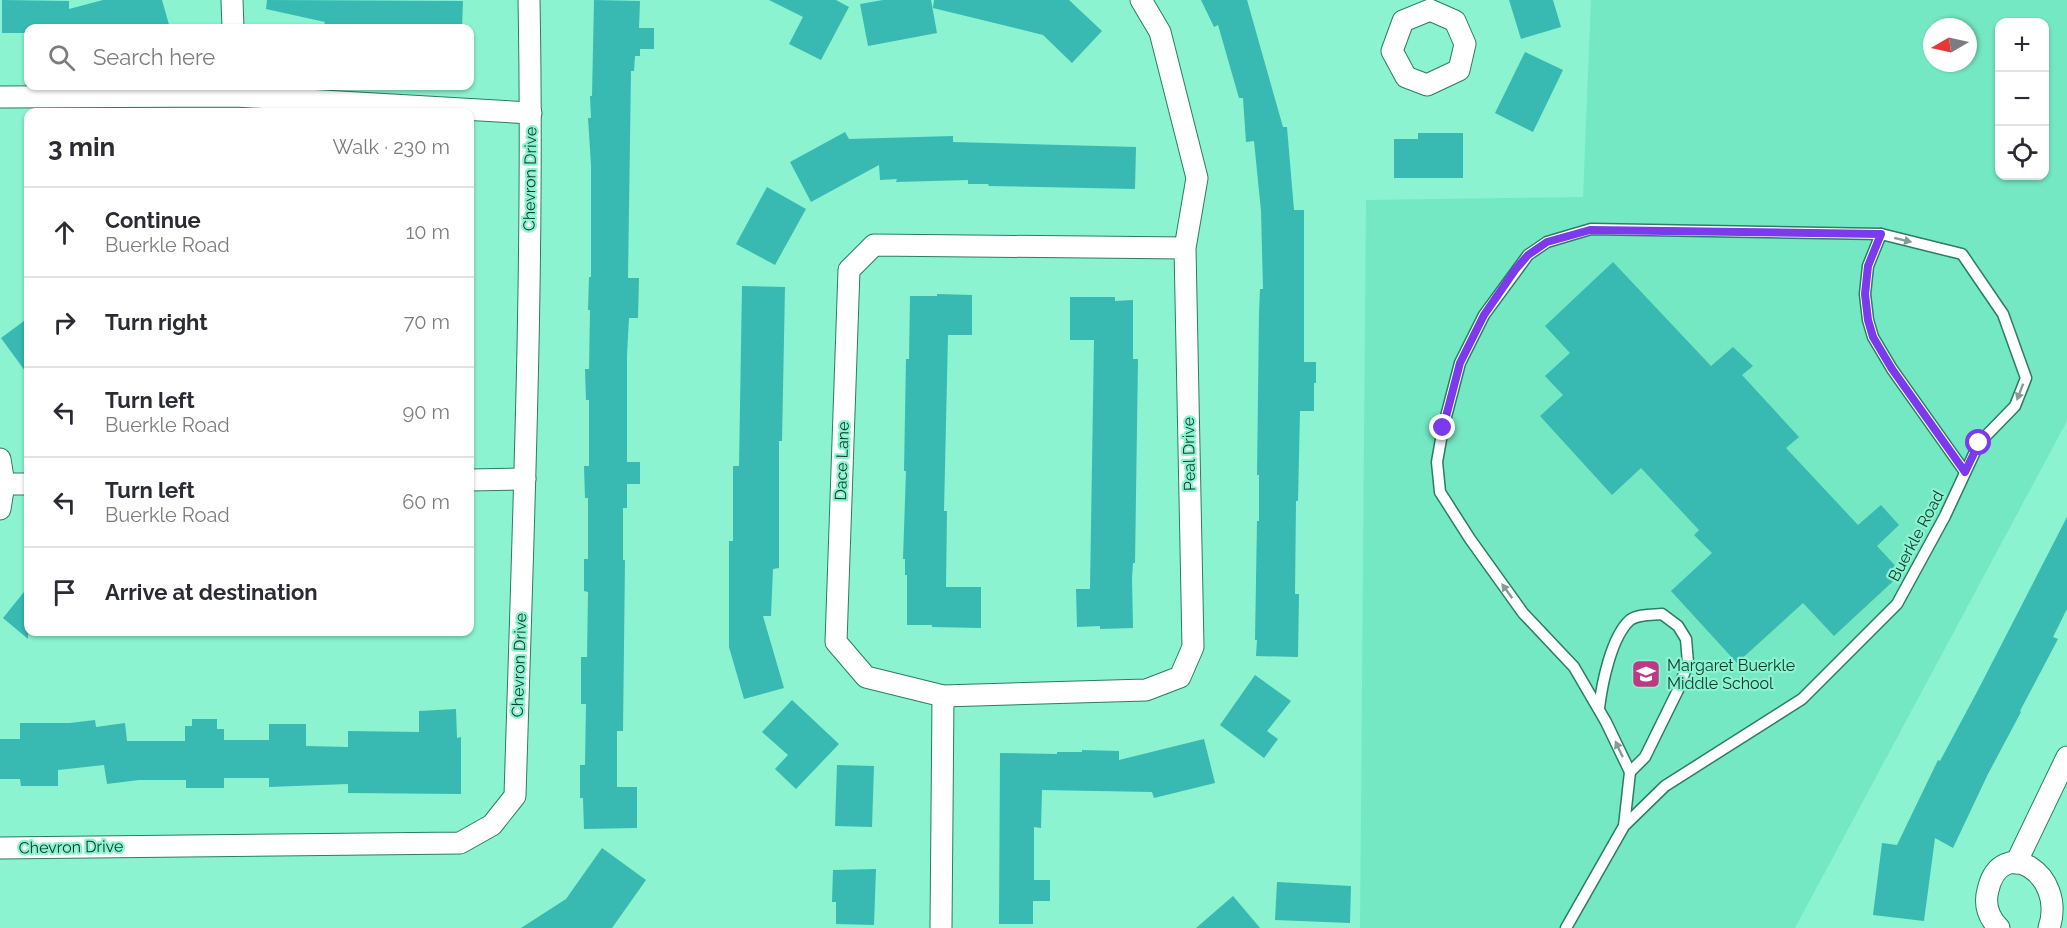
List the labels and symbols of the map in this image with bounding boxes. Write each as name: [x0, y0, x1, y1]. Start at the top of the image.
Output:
north arrow: [1923, 18, 1977, 72]
street label: Chevron Drive: [520, 127, 540, 231]
one-way arrow: [1894, 235, 1912, 245]
one-way arrow: [2015, 383, 2024, 401]
route end: [1429, 414, 1455, 440]
street label: Peal Drive: [1179, 417, 1199, 491]
street label: Dace Lane: [831, 421, 853, 501]
route start: [1965, 429, 1991, 455]
street label: Buerkle Road: [1884, 487, 1948, 585]
one-way arrow: [1502, 584, 1514, 599]
street label: Chevron Drive: [508, 612, 530, 718]
place label: Margaret Buerkle Middle School: [1667, 656, 1795, 693]
school or university icon: Margaret Buerkle Middle School: [1630, 658, 1662, 690]
one-way arrow: [1615, 741, 1624, 758]
street label: Chevron Drive: [19, 837, 123, 857]

